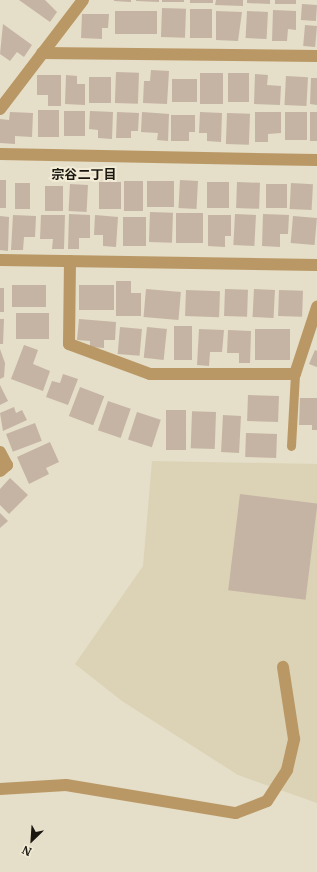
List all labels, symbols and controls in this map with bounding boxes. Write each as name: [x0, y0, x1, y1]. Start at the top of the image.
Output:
district label: 宗谷二丁目: [52, 167, 116, 183]
north arrow: [12, 820, 52, 860]
text: N: [20, 843, 34, 859]

